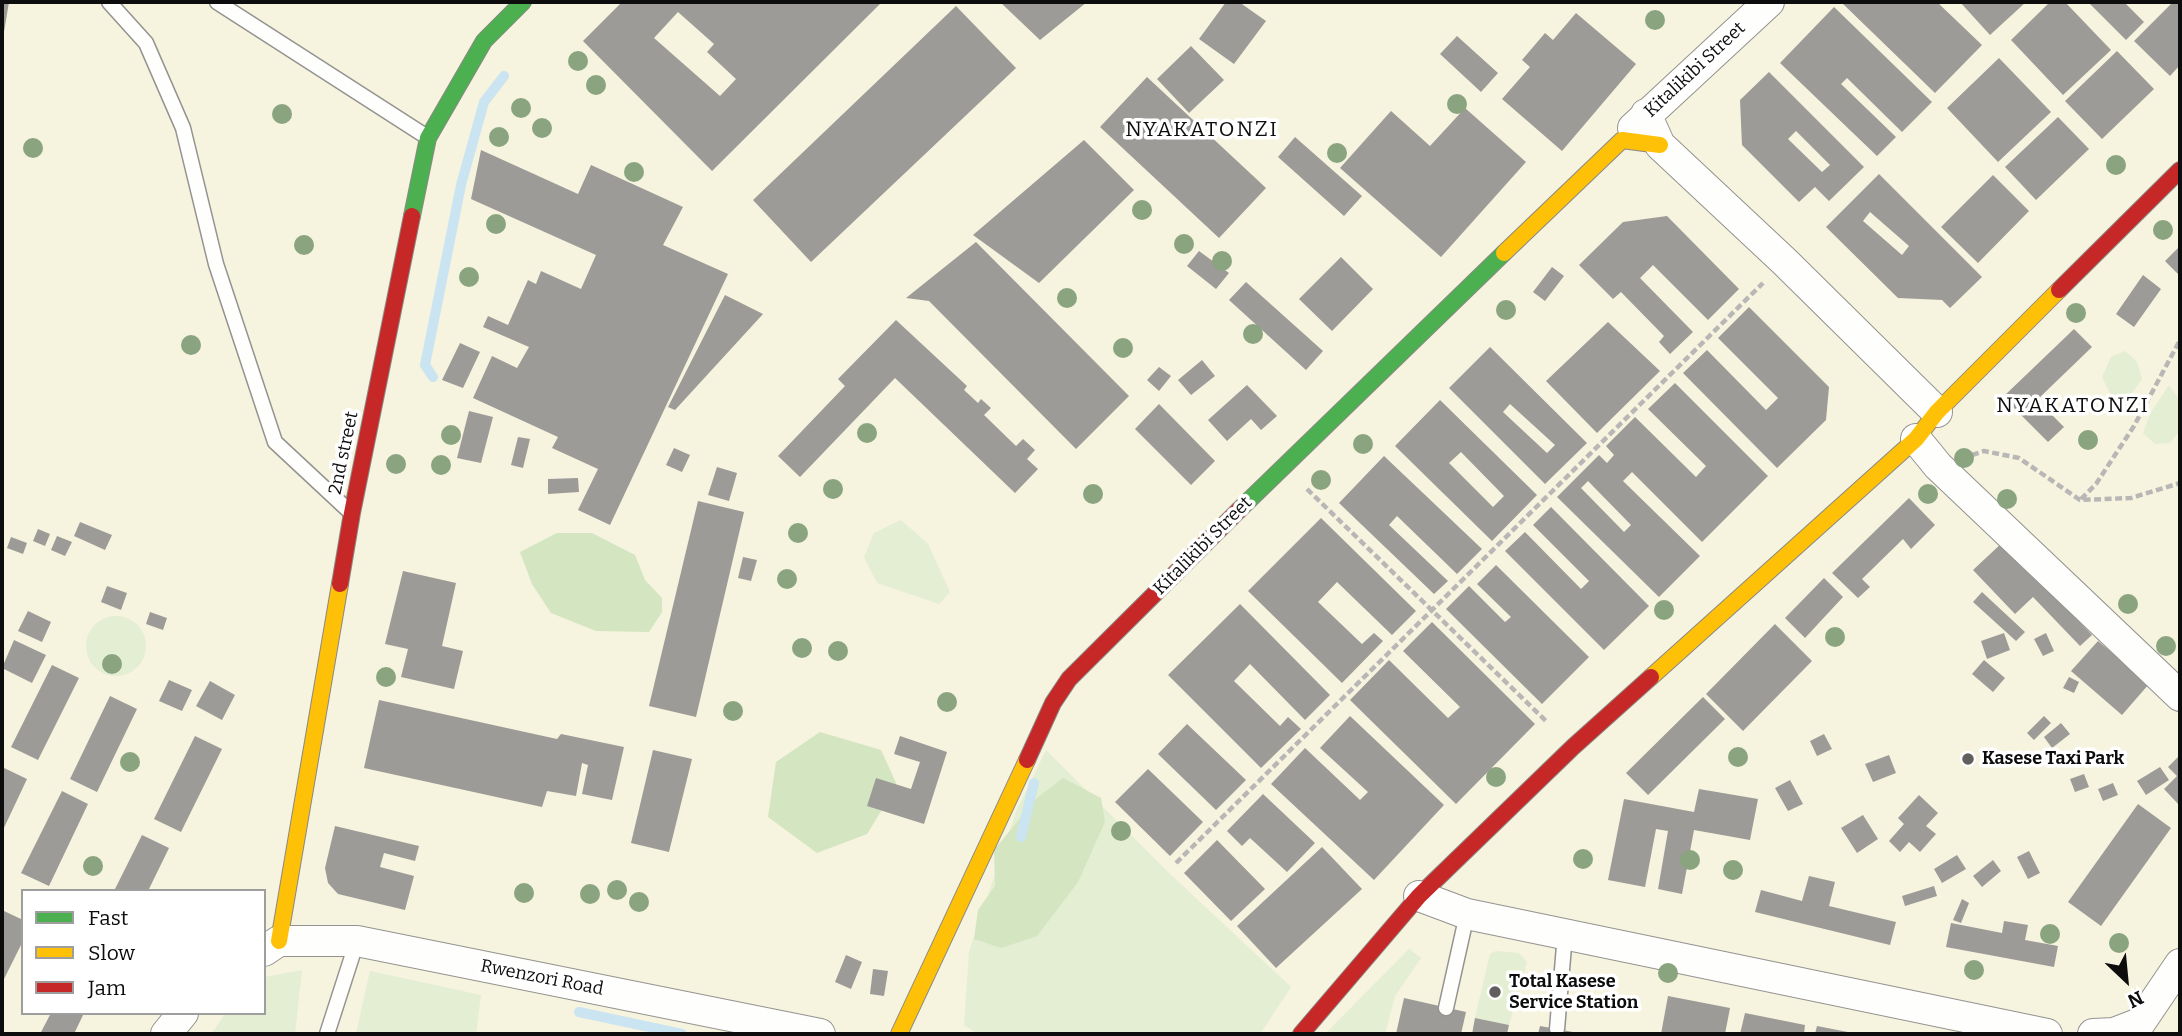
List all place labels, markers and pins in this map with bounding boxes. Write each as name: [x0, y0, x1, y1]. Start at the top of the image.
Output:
place label: Kasese Taxi Park: [1982, 748, 2124, 770]
marker: Kasese Taxi Park: [1960, 751, 1976, 767]
place label: Total Kasese Service Station: [1509, 971, 1638, 1014]
marker: Total Kasese Service Station: [1487, 984, 1503, 1000]

